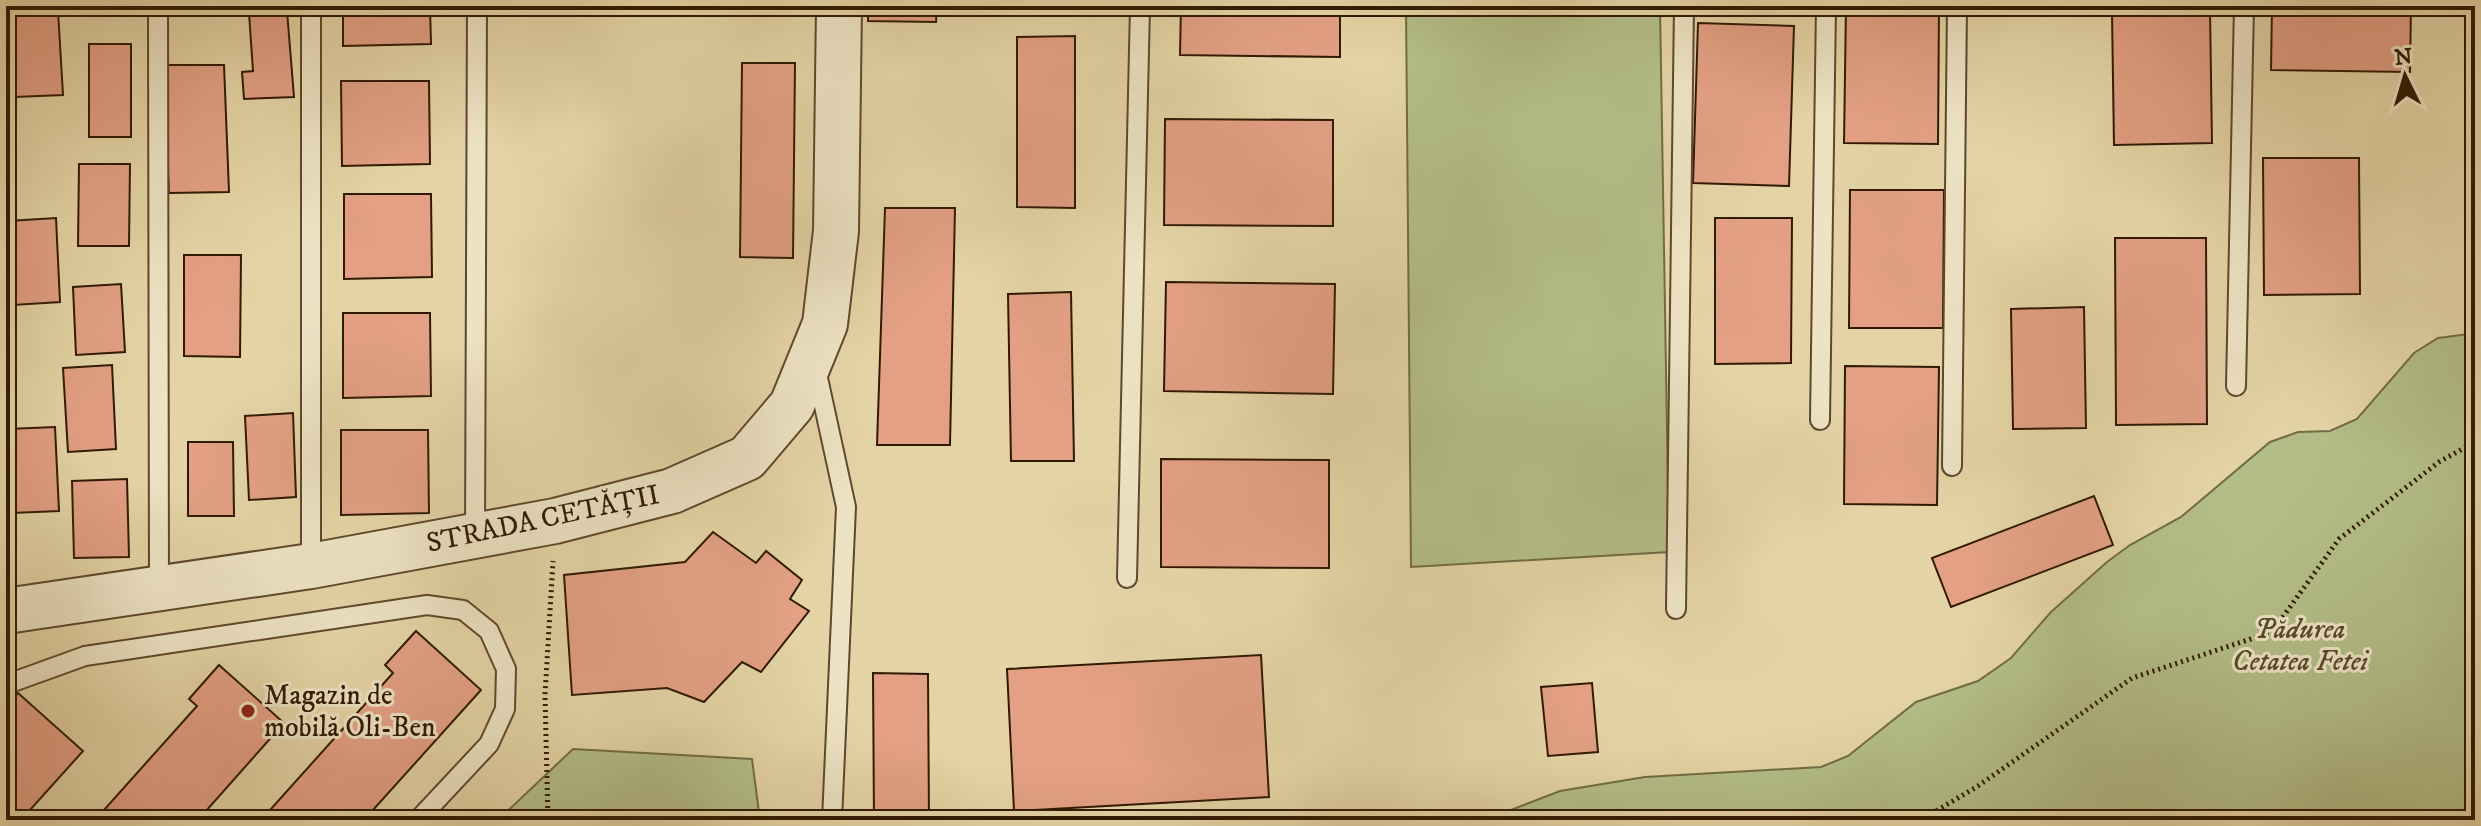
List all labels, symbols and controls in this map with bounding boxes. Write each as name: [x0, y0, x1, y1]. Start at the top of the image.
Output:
north arrow: [2365, 36, 2445, 116]
text: N: [2393, 43, 2414, 72]
street label: STRADA CETĂȚII: [423, 476, 663, 561]
park label: Pădurea Cetatea Fetei: [2232, 612, 2370, 679]
place label: Magazin de mobilă Oli-Ben: [264, 678, 436, 745]
marker: Magazin de mobilă Oli-Ben: [239, 702, 257, 720]

